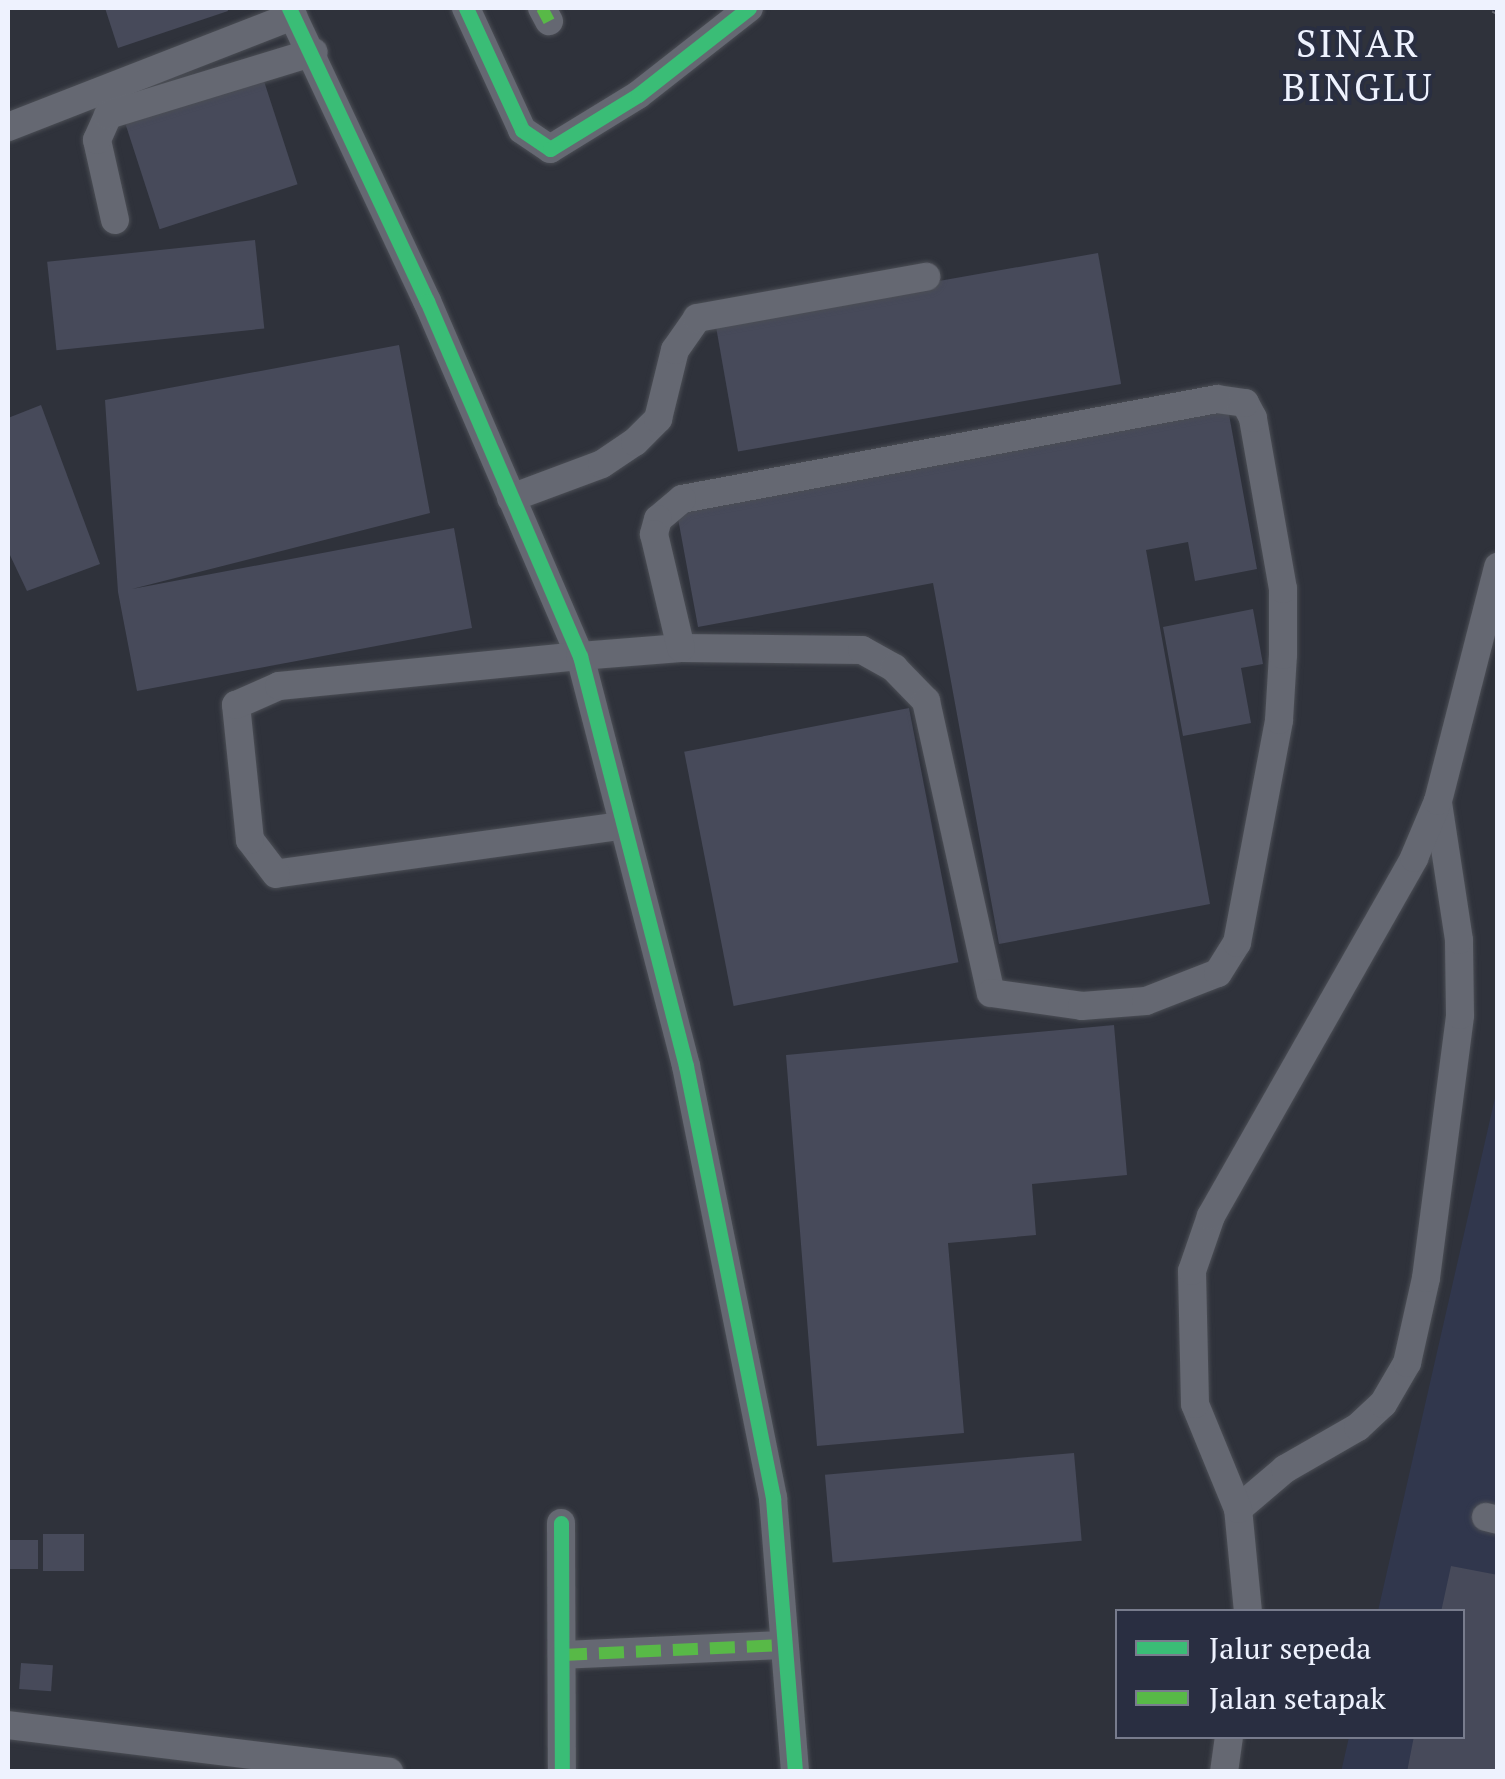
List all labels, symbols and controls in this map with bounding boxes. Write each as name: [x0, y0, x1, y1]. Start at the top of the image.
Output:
district label: SINAR BINGLU: [1282, 21, 1434, 110]
legend: [1115, 1609, 1465, 1739]
text: Jalur sepeda: [1209, 1628, 1371, 1668]
text: Jalan setapak: [1209, 1678, 1386, 1718]

